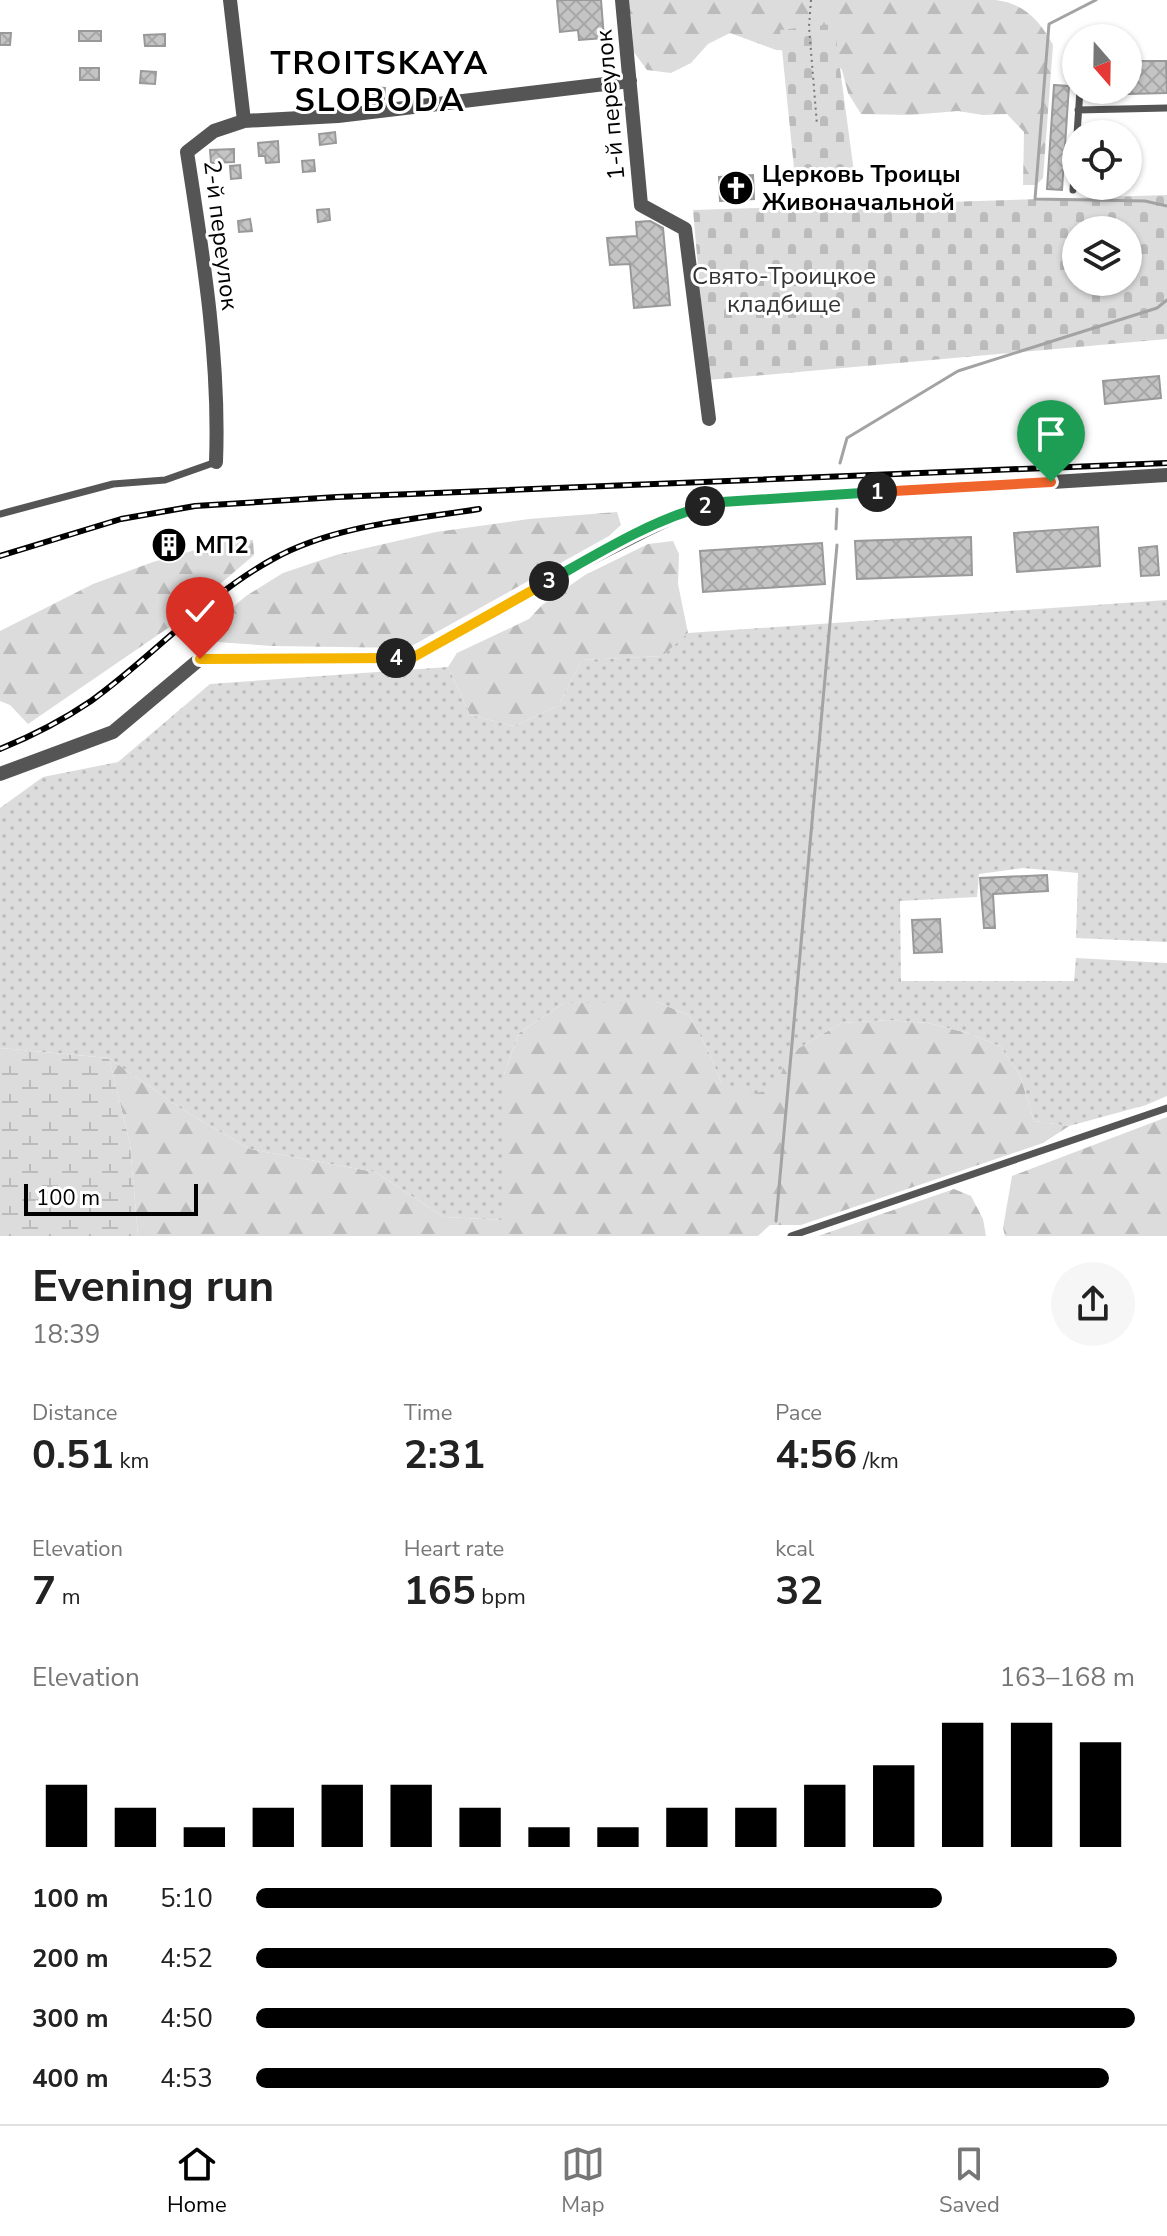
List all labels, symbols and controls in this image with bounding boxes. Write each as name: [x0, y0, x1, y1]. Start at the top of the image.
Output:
north arrow: [1062, 24, 1142, 104]
map controls: [1062, 24, 1142, 296]
street label: 1-й переулок: [587, 28, 633, 181]
district label: TROITSKAYA SLOBODA: [271, 42, 489, 122]
button: locate: [1062, 120, 1142, 200]
street label: 2-й переулок: [196, 158, 246, 312]
place label: Церковь Троицы Живоначальной: [762, 158, 961, 218]
church icon: Церковь Троицы Живоначальной: [717, 169, 755, 207]
button: layers: [1062, 216, 1142, 296]
park label: Свято-Троицкое кладбище: [692, 260, 876, 320]
pin: [1017, 400, 1085, 482]
icon: arrive: [1029, 412, 1073, 456]
pin: 1: [857, 472, 897, 512]
text: 1: [870, 477, 884, 507]
pin: 2: [685, 486, 725, 526]
text: 2: [698, 491, 712, 521]
building icon: МП2: [150, 526, 188, 564]
place label: МП2: [195, 529, 249, 561]
pin: 3: [529, 561, 569, 601]
text: 3: [542, 566, 556, 596]
pin: [166, 577, 234, 659]
icon: check: [178, 589, 222, 633]
pin: 4: [376, 638, 416, 678]
text: 4: [389, 643, 403, 673]
scale bar: [24, 1180, 198, 1216]
text: 100 m: [36, 1183, 100, 1213]
text: Evening run: [32, 1257, 274, 1317]
button: share: [1051, 1262, 1135, 1346]
text: 18:39: [32, 1317, 100, 1352]
text: Distance: [32, 1398, 117, 1428]
text: Time: [404, 1398, 453, 1428]
text: Pace: [775, 1398, 822, 1428]
text: 0.51: [32, 1428, 114, 1482]
text: 2:31: [404, 1428, 486, 1482]
text: 4:56: [775, 1428, 857, 1482]
text: km: [114, 1446, 149, 1476]
text: /km: [857, 1446, 899, 1476]
text: Elevation: [32, 1534, 123, 1564]
text: Heart rate: [404, 1534, 504, 1564]
text: kcal: [775, 1534, 814, 1564]
text: 7: [32, 1564, 56, 1618]
text: 165: [404, 1564, 476, 1618]
text: 32: [775, 1564, 823, 1618]
text: m: [56, 1582, 81, 1612]
text: bpm: [476, 1582, 526, 1612]
text: Elevation: [32, 1660, 140, 1695]
text: 163–168 m: [999, 1660, 1135, 1695]
text: 100 m: [32, 1881, 109, 1916]
text: 5:10: [160, 1881, 213, 1916]
text: 200 m: [32, 1941, 109, 1976]
text: 4:52: [160, 1941, 213, 1976]
text: 300 m: [32, 2001, 109, 2036]
text: 4:50: [160, 2001, 213, 2036]
text: 400 m: [32, 2061, 109, 2096]
text: 4:53: [160, 2061, 213, 2096]
tab: Home: [167, 2142, 227, 2220]
tab: Map: [561, 2142, 605, 2220]
tab: Saved: [939, 2142, 1000, 2220]

